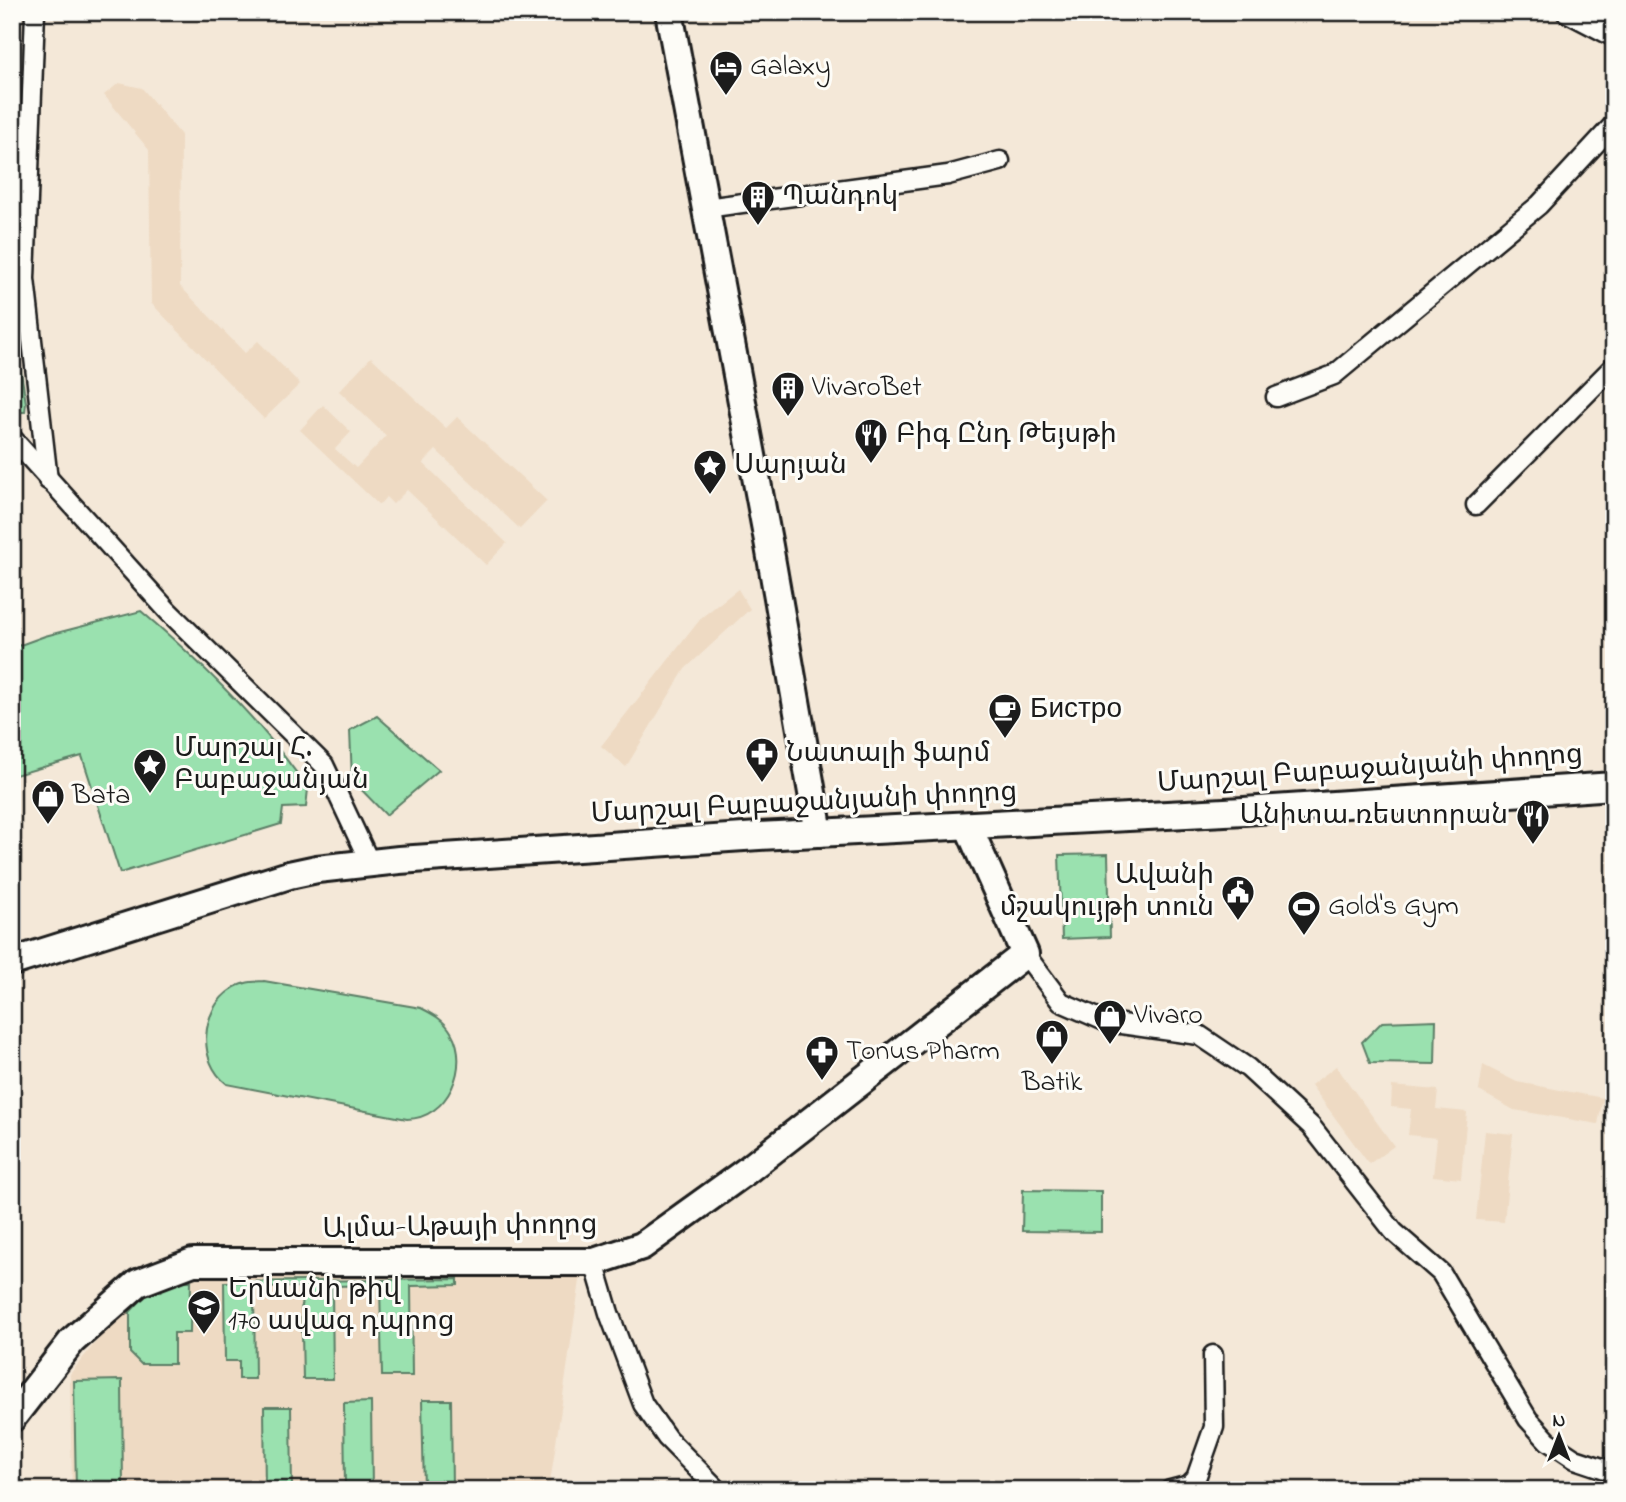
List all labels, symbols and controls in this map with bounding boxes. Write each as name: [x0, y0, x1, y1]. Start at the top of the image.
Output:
place label: Galaxy: [750, 47, 831, 88]
hotel icon: Galaxy: [707, 48, 745, 97]
place label: Պանդոկ: [782, 177, 898, 218]
building icon: Պանդոկ: [739, 178, 777, 227]
place label: VivaroBet: [811, 368, 922, 409]
building icon: VivaroBet: [769, 369, 807, 418]
place label: Բիգ Ընդ Թեյսթի: [896, 415, 1117, 456]
restaurant icon: Բիգ Ընդ Թեյսթի: [852, 416, 890, 465]
place label: Սարյան: [734, 446, 847, 487]
place icon: Սարյան: [691, 447, 729, 496]
place label: Бистро: [1030, 690, 1122, 731]
cafe icon: Бистро: [986, 691, 1024, 740]
place label: Մարշալ Հ. Բաբաջանյան: [174, 729, 369, 802]
place label: Նատալի ֆարմ: [786, 734, 990, 775]
pharmacy icon: Նատալի ֆարմ: [743, 735, 781, 784]
street label: Մարշալ Բաբաջանյանի փողոց: [1156, 735, 1584, 805]
place icon: Մարշալ Հ. Բաբաջանյան: [131, 746, 169, 795]
street label: Մարշալ Բաբաջանյանի փողոց: [590, 772, 1018, 836]
place label: Bata: [71, 776, 131, 817]
shop icon: Bata: [29, 777, 67, 826]
place label: Անիտա ռեստորան: [1240, 796, 1508, 837]
restaurant icon: Անիտա ռեստորան: [1514, 797, 1552, 846]
place label: Ավանի մշակույթի տուն: [1000, 856, 1214, 929]
public building icon: Ավանի մշակույթի տուն: [1219, 873, 1257, 922]
place label: Gold's Gym: [1328, 887, 1459, 928]
sports icon: Gold's Gym: [1285, 888, 1323, 937]
place label: Vivaro: [1133, 996, 1203, 1037]
shop icon: Vivaro: [1091, 997, 1129, 1046]
shop icon: Batik: [1033, 1017, 1071, 1066]
place label: Tonus Pharm: [846, 1032, 1000, 1073]
pharmacy icon: Tonus Pharm: [803, 1033, 841, 1082]
place label: Batik: [1021, 1063, 1083, 1104]
street label: Ալմա-Աթայի փողոց: [322, 1205, 598, 1251]
place label: Երևանի թիվ 170 ավագ դպրոց: [228, 1270, 455, 1343]
school or university icon: Երևանի թիվ 170 ավագ դպրոց: [185, 1287, 223, 1336]
north arrow: [1524, 1400, 1594, 1470]
text: N: [1553, 1408, 1566, 1435]

